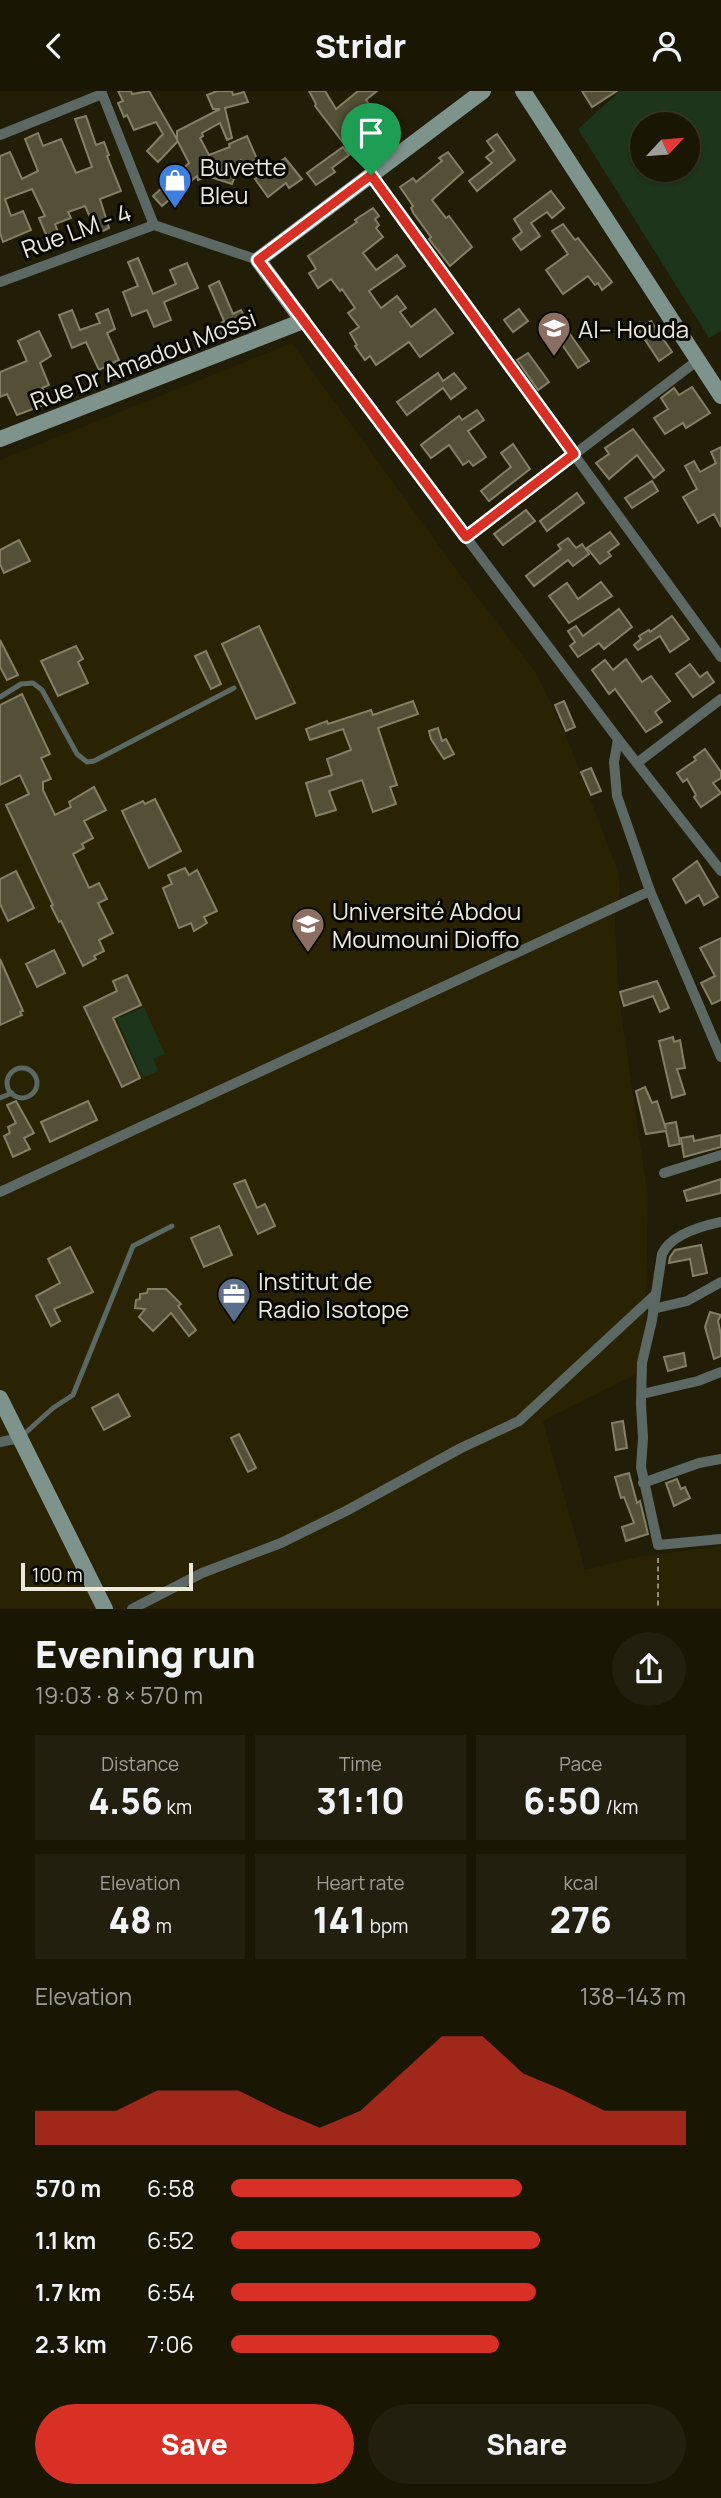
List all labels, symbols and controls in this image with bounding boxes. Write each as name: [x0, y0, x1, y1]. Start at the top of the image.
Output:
text: Stridr: [315, 24, 406, 68]
icon: back: [35, 27, 73, 65]
icon: person: [648, 27, 686, 65]
pin: [341, 103, 401, 175]
north arrow: [630, 112, 700, 182]
map controls: [630, 112, 700, 182]
icon: arrive: [352, 114, 390, 152]
place label: Buvette Bleu: [200, 150, 287, 211]
shop icon: Buvette Bleu: [156, 161, 194, 210]
street label: Rue LM - 4: [17, 195, 135, 265]
street label: Rue Dr Amadou Mossi: [25, 301, 261, 417]
school or university icon: Al-- Houda: [535, 309, 573, 358]
place label: Al-- Houda: [578, 312, 689, 345]
place label: Université Abdou Moumouni Dioffo: [332, 894, 521, 955]
school or university icon: Université Abdou Moumouni Dioffo: [289, 905, 327, 954]
place label: Institut de Radio Isotope: [258, 1264, 409, 1325]
office icon: Institut de Radio Isotope: [215, 1275, 253, 1324]
scale bar: [21, 1560, 192, 1592]
text: 100 m: [32, 1562, 83, 1588]
text: Evening run: [35, 1627, 256, 1679]
button: share: [612, 1632, 686, 1706]
text: 19:03 · 8 × 570 m: [35, 1679, 203, 1711]
text: Distance: [101, 1751, 179, 1777]
text: Time: [339, 1751, 382, 1777]
text: Pace: [559, 1751, 602, 1777]
text: 4.56: [88, 1777, 163, 1825]
text: 31:10: [316, 1777, 405, 1825]
text: 6:50: [523, 1777, 602, 1825]
text: km: [163, 1794, 192, 1820]
text: /km: [602, 1794, 638, 1820]
text: Elevation: [100, 1870, 180, 1896]
text: Heart rate: [316, 1870, 405, 1896]
text: kcal: [563, 1870, 598, 1896]
text: 48: [109, 1896, 152, 1944]
text: 141: [313, 1896, 366, 1944]
text: 276: [550, 1896, 612, 1944]
text: m: [152, 1913, 172, 1939]
text: bpm: [366, 1913, 408, 1939]
text: Elevation: [35, 1980, 132, 2012]
text: 138–143 m: [580, 1980, 686, 2012]
text: 570 m: [35, 2172, 101, 2204]
text: 6:58: [147, 2172, 195, 2204]
text: 1.1 km: [35, 2224, 96, 2256]
text: 6:52: [147, 2224, 194, 2256]
text: 1.7 km: [35, 2276, 101, 2308]
text: 6:54: [147, 2276, 195, 2308]
text: 2.3 km: [35, 2328, 107, 2360]
text: 7:06: [147, 2328, 194, 2360]
button: Save: [35, 2404, 354, 2484]
button: Share: [368, 2404, 686, 2484]

